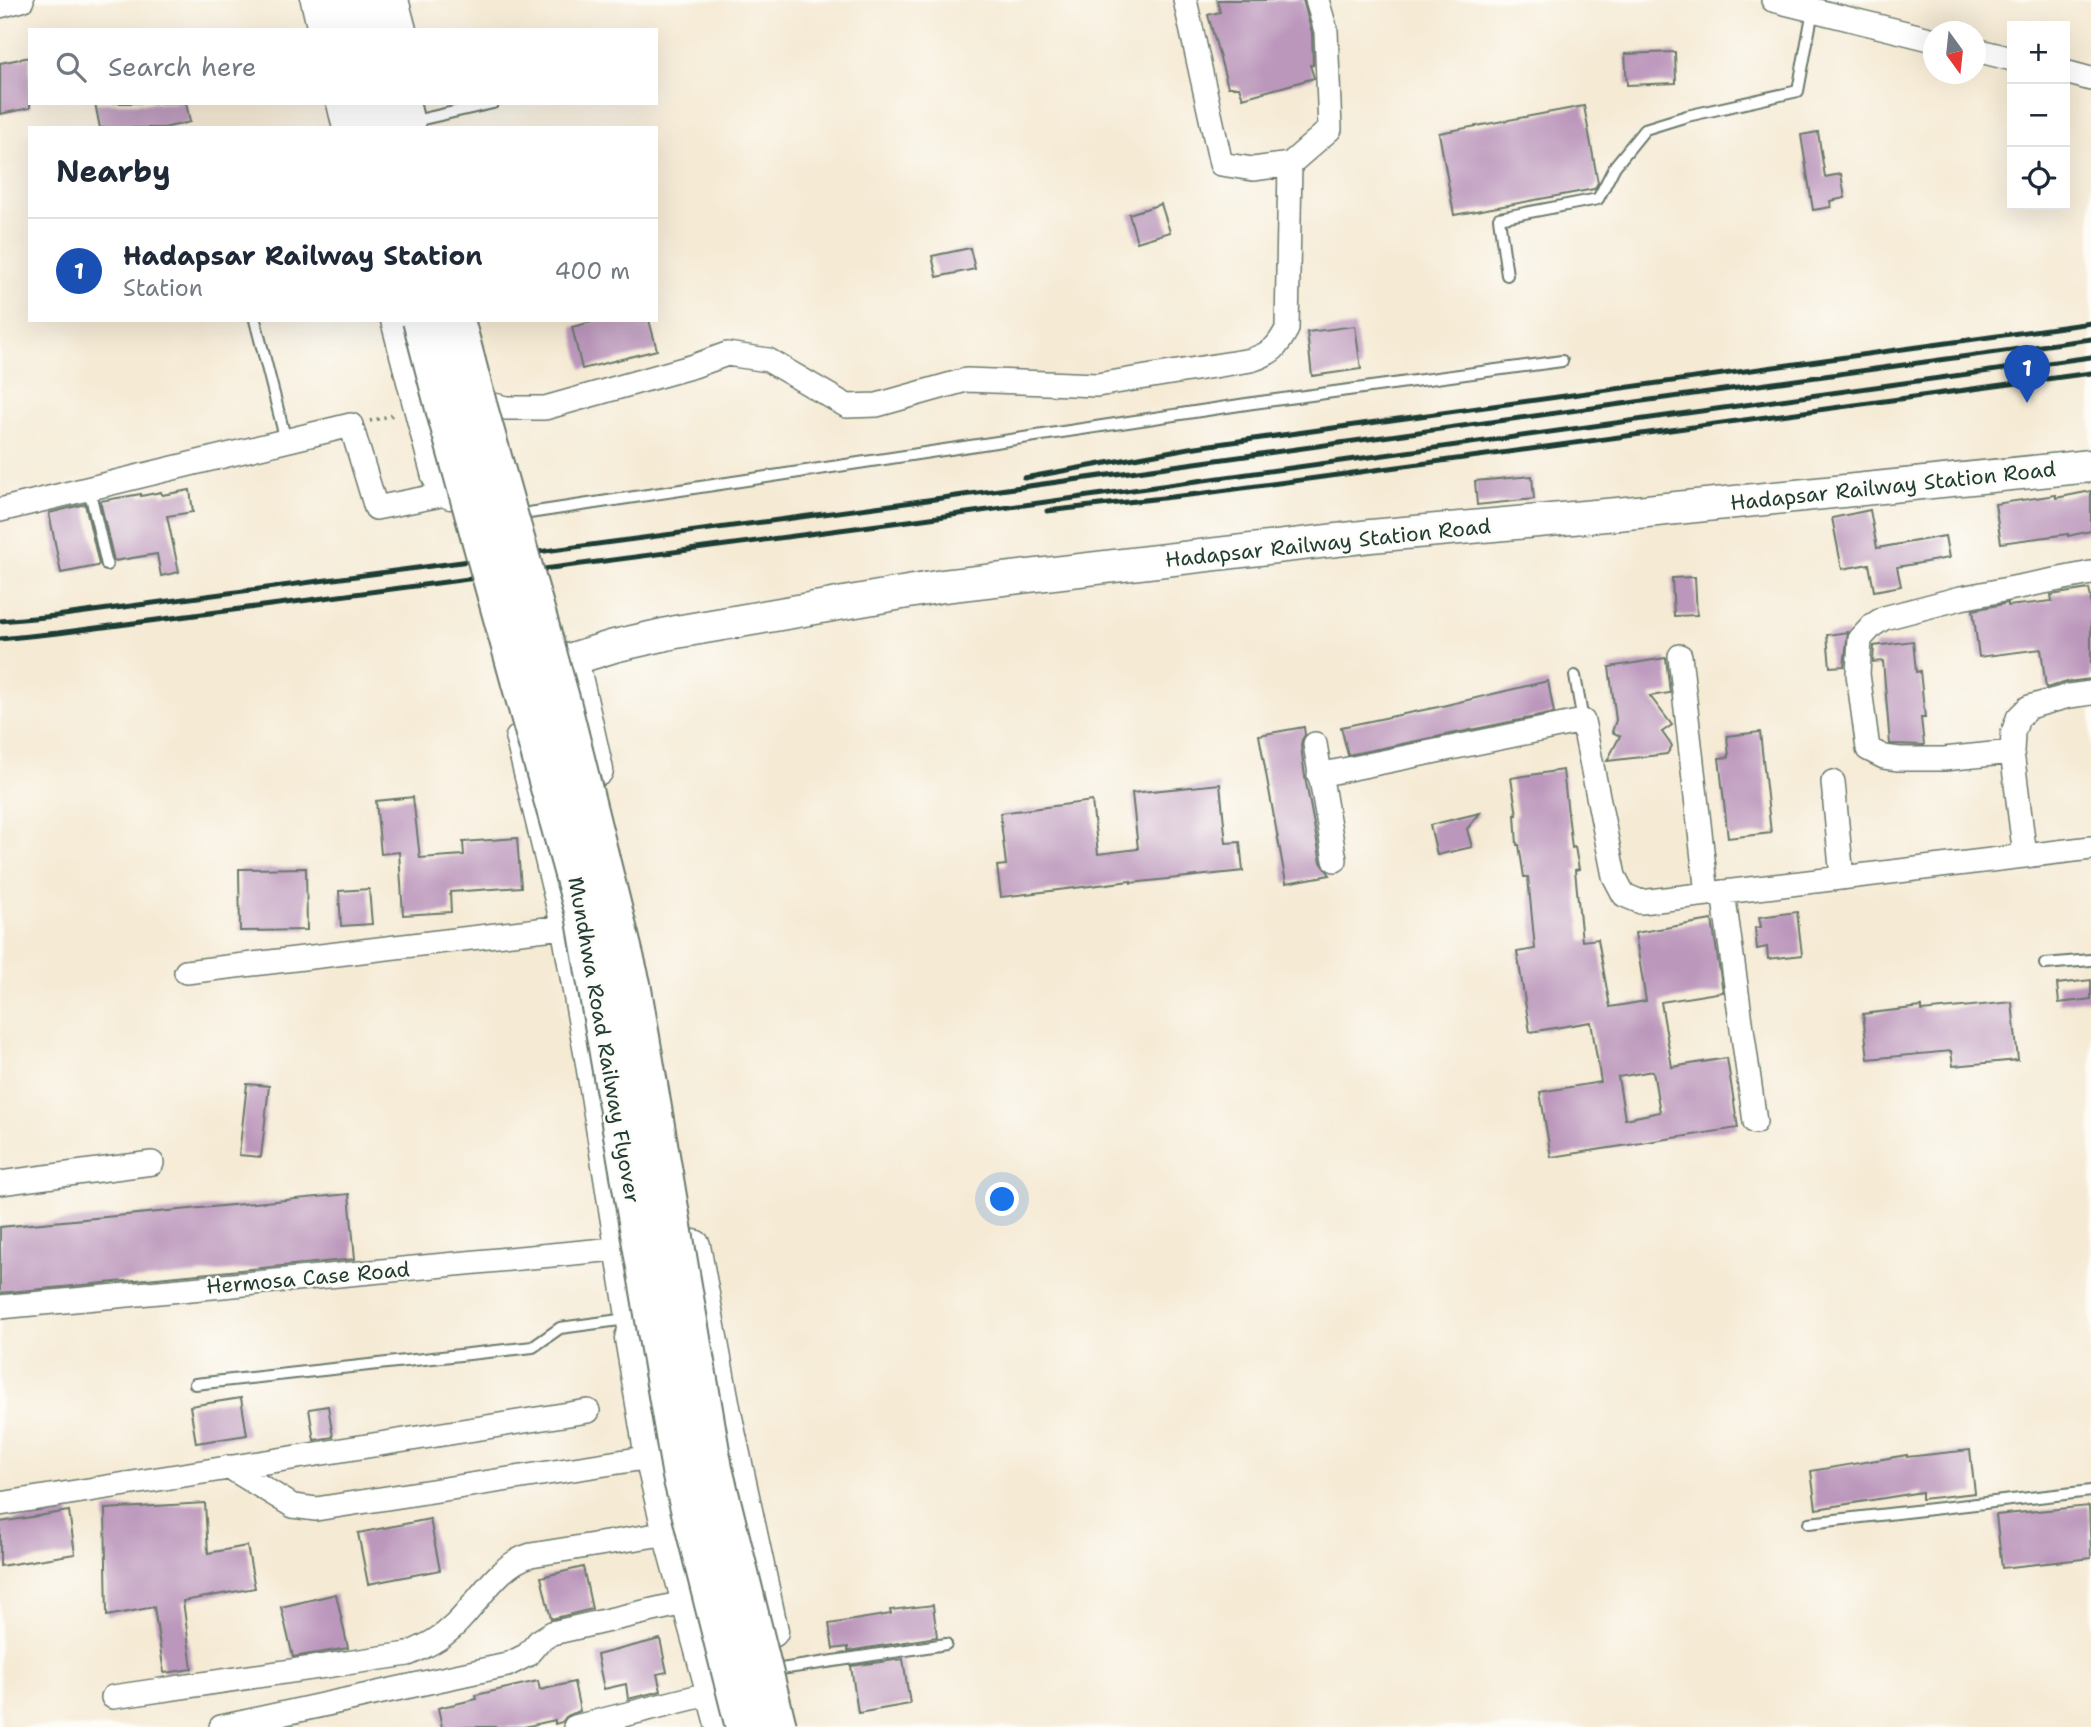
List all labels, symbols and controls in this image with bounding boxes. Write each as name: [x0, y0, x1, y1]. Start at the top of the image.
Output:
north arrow: [1923, 21, 1986, 84]
map controls: [2007, 21, 2070, 210]
button: +: [2007, 21, 2070, 84]
search box: [28, 28, 658, 105]
icon: search: [52, 48, 90, 86]
text: Search here: [108, 49, 257, 84]
button: −: [2007, 84, 2070, 147]
button: locate: [2007, 147, 2070, 210]
text: Nearby: [56, 151, 171, 192]
text: Hadapsar Railway Station: [123, 238, 483, 273]
text: 1: [74, 256, 84, 286]
text: 400 m: [554, 256, 630, 286]
text: Station: [123, 273, 203, 303]
pin: 1: [2004, 345, 2050, 403]
street label: Hadapsar Railway Station Road: [1729, 455, 2057, 517]
street label: Hadapsar Railway Station Road: [1164, 512, 1492, 574]
street label: Mundhwa Road Railway Flyover: [561, 874, 647, 1206]
your location: [985, 1182, 1019, 1216]
street label: Hermosa Case Road: [205, 1255, 411, 1301]

